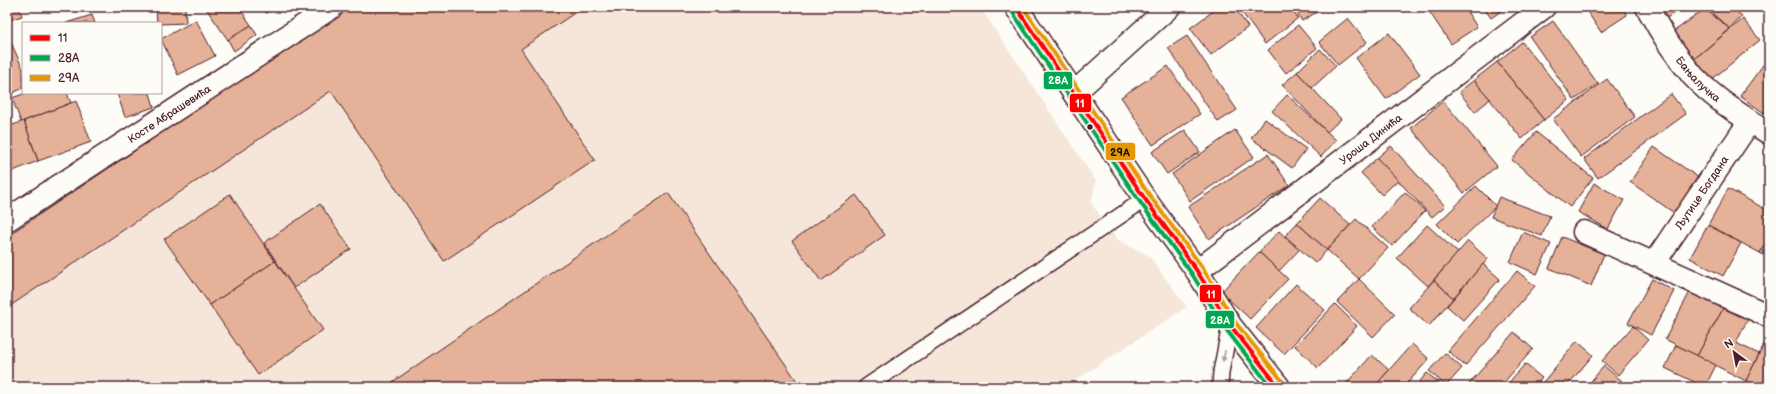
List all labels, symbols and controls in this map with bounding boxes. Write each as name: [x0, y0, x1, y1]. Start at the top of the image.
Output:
legend: [22, 22, 162, 94]
text: 11: [58, 31, 67, 46]
text: 28А: [58, 51, 80, 66]
street label: Бањалучка: [1673, 54, 1723, 105]
text: 29А: [58, 71, 80, 86]
line badge: 28А: [1043, 71, 1073, 90]
text: 28А: [1048, 74, 1068, 87]
street label: Косте Абрашевића: [125, 82, 214, 146]
line badge: 11: [1069, 93, 1092, 113]
text: 11: [1075, 97, 1085, 110]
street label: Уроша Динића: [1337, 111, 1405, 167]
unlabelled marker: [1085, 122, 1095, 132]
line badge: 29А: [1105, 142, 1136, 161]
text: 29А: [1110, 146, 1130, 159]
street label: Љутице Богдана: [1672, 153, 1731, 233]
line badge: 11: [1199, 284, 1222, 303]
text: 11: [1206, 288, 1216, 301]
line badge: 28А: [1205, 310, 1235, 329]
text: 28А: [1210, 314, 1230, 327]
north arrow: [1714, 332, 1754, 372]
text: N: [1722, 336, 1736, 352]
one-way arrow: [1221, 350, 1227, 362]

